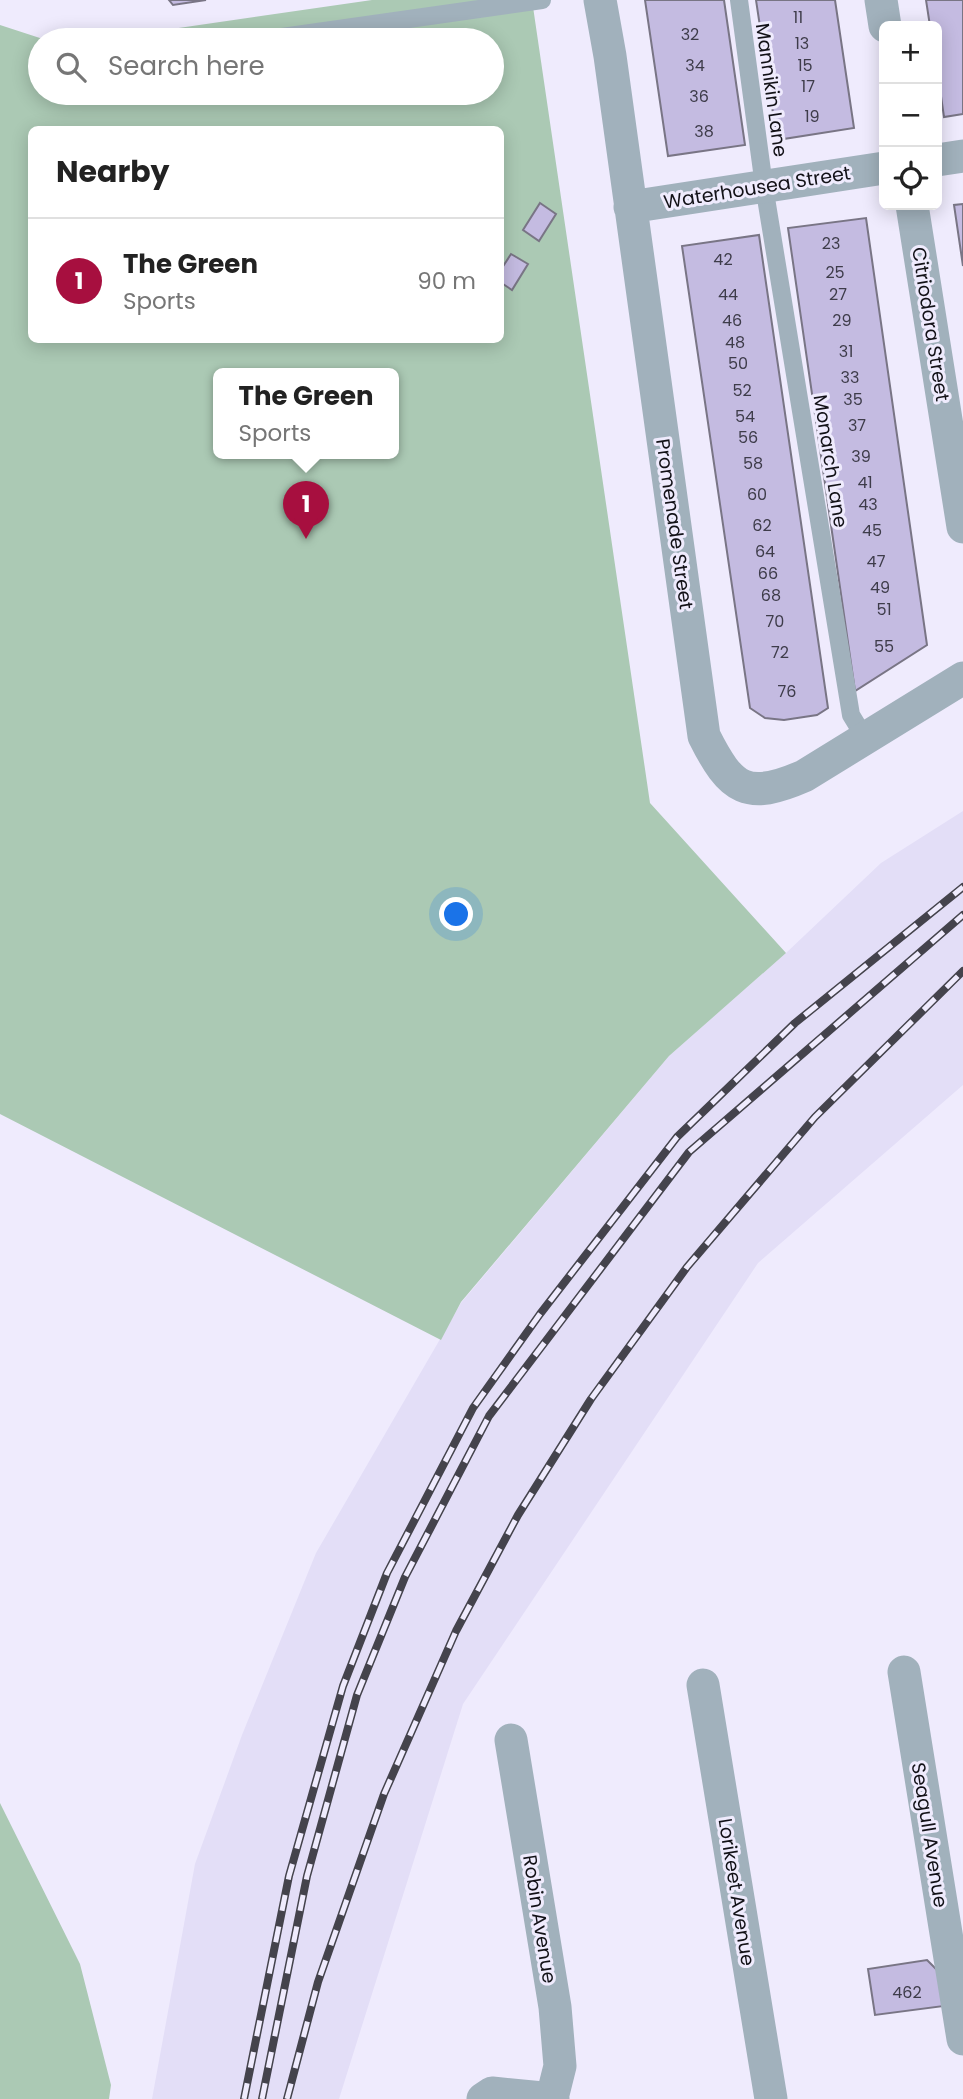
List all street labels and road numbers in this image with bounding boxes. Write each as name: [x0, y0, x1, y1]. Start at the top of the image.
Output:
street label: Mannikin Lane: [749, 21, 794, 159]
street label: Waterhousea Street: [662, 159, 853, 216]
street label: Citriodora Street: [905, 245, 956, 403]
street label: Monarch Lane: [807, 393, 854, 530]
street label: Promenade Street: [649, 437, 700, 611]
street label: Seagull Avenue: [905, 1761, 954, 1910]
street label: Lorikeet Avenue: [712, 1816, 761, 1968]
street label: Robin Avenue: [516, 1853, 563, 1985]

